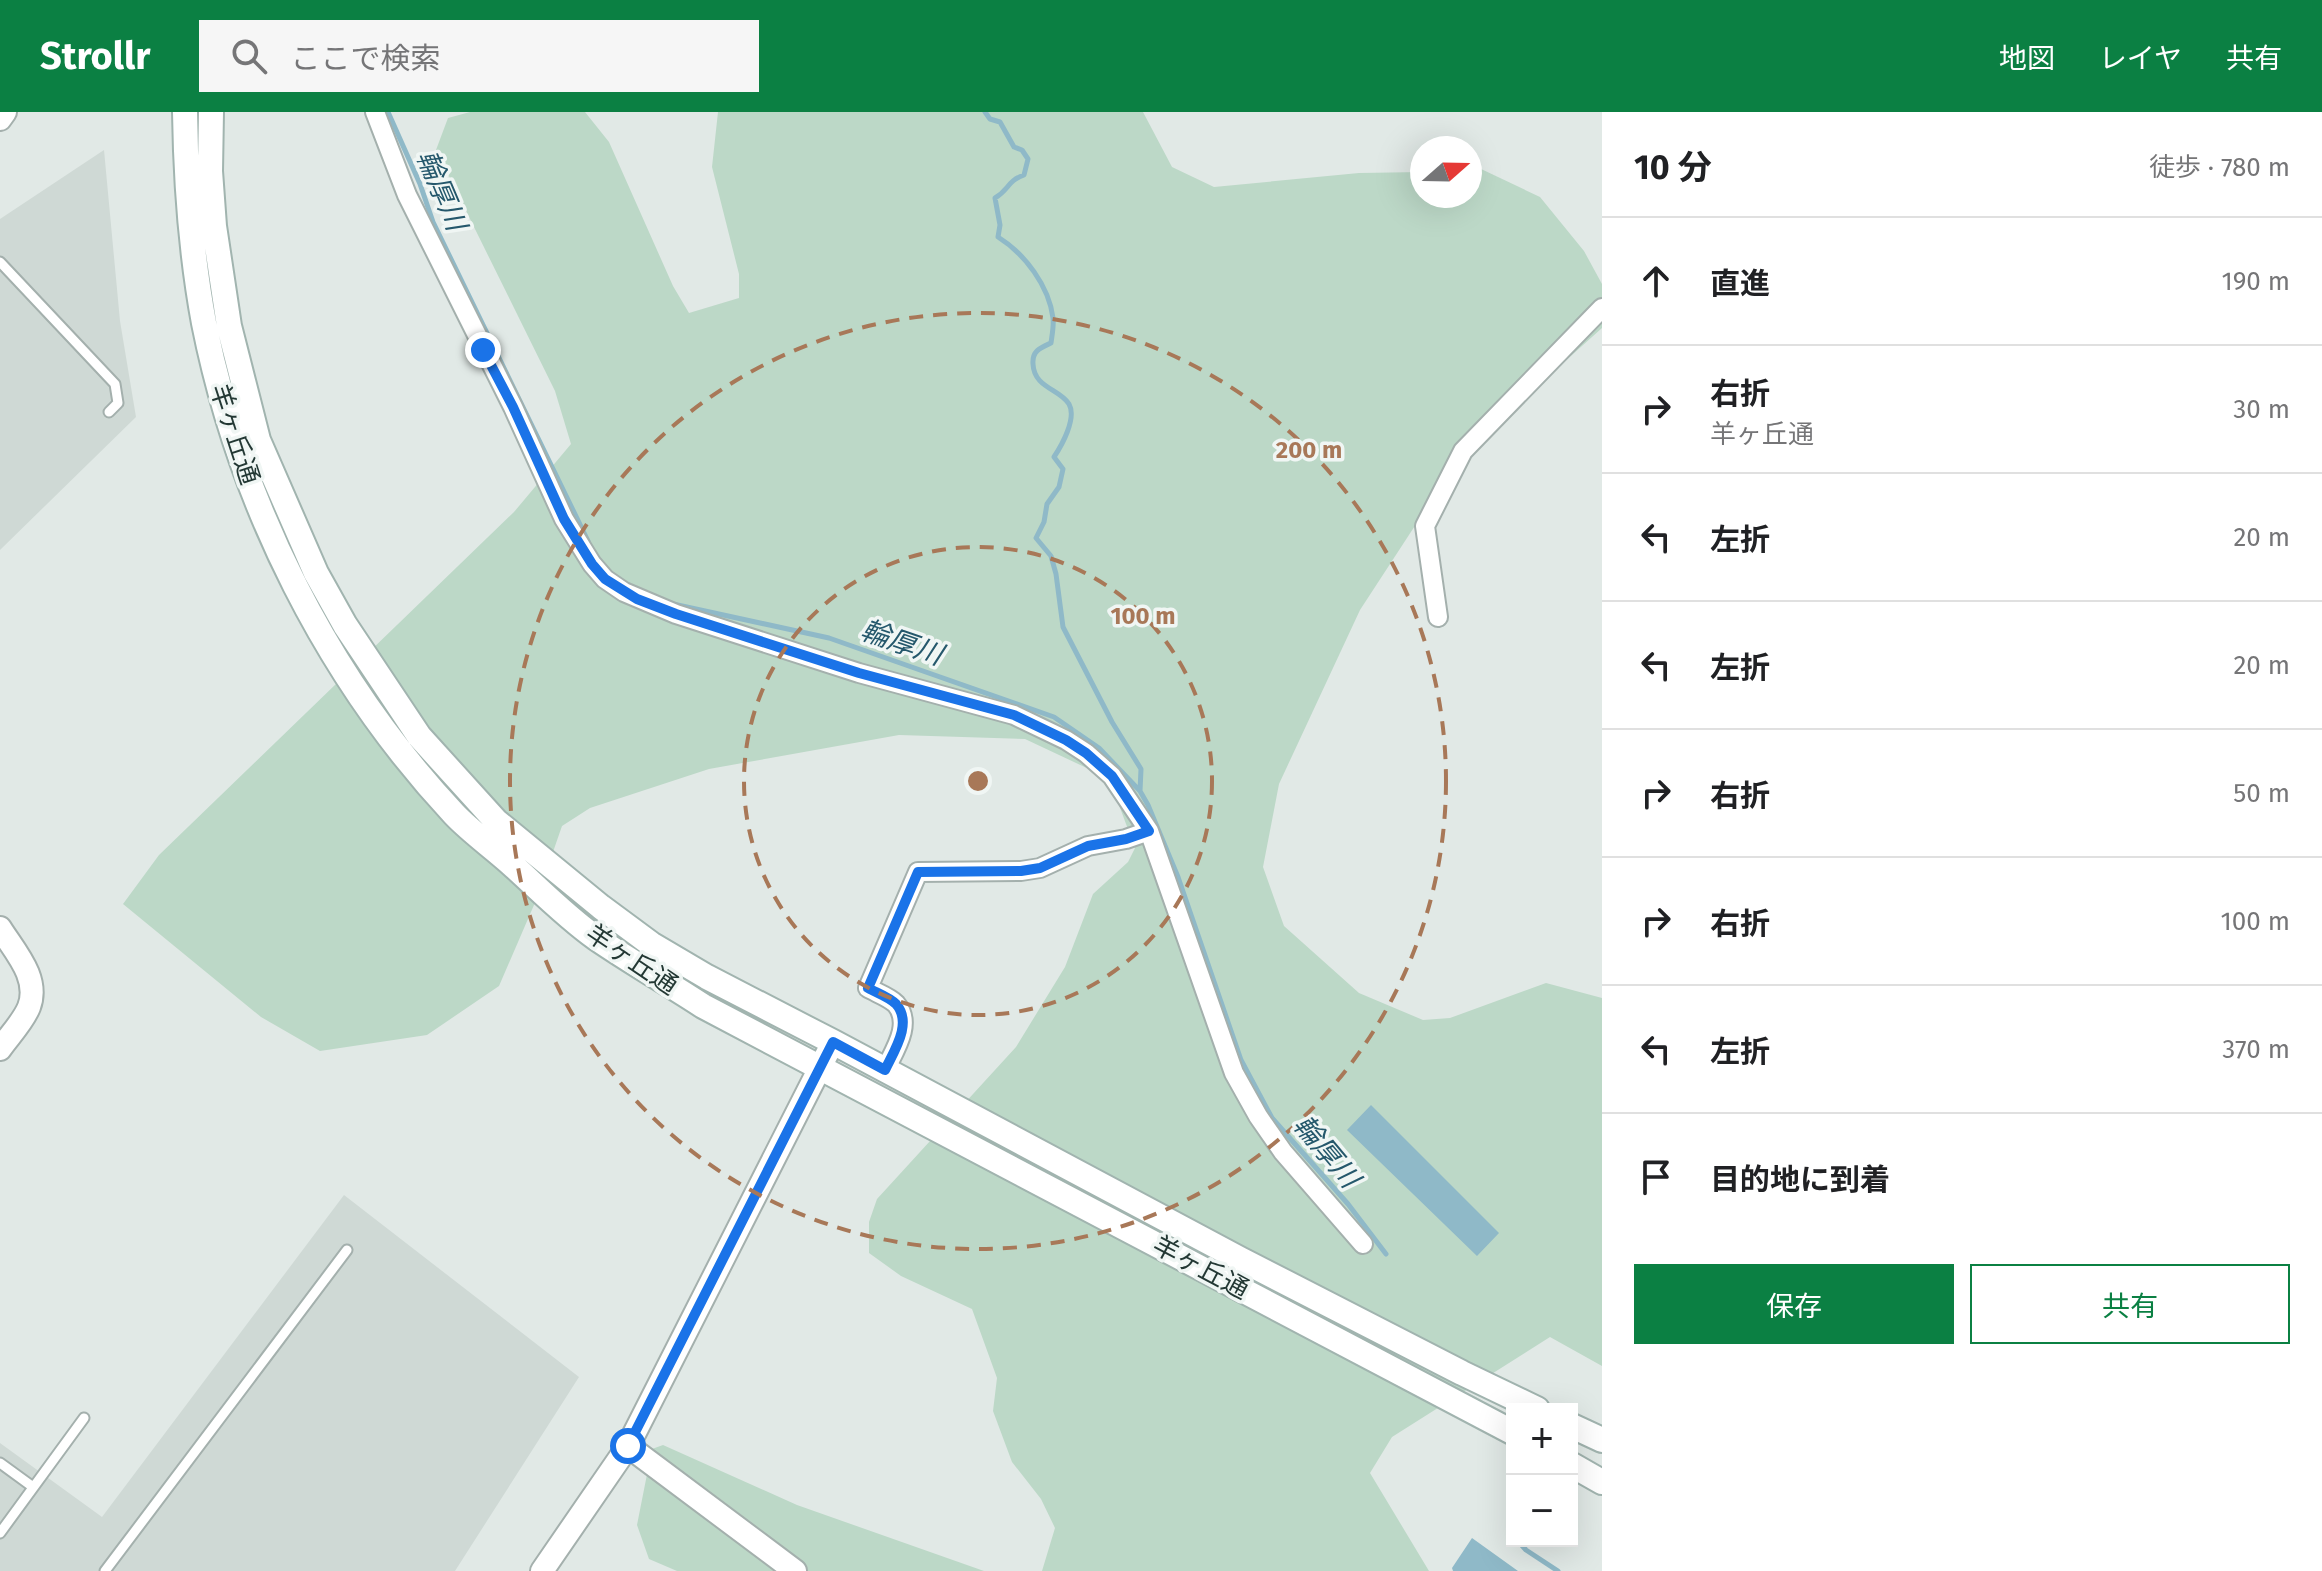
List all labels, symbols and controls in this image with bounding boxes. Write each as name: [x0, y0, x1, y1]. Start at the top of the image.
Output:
search box: [199, 20, 759, 92]
text: Strollr: [40, 33, 151, 79]
icon: search: [227, 34, 271, 78]
text: ここで検索: [291, 41, 441, 77]
text: 地図: [1999, 42, 2055, 75]
text: レイヤ: [2099, 42, 2182, 75]
text: 共有: [2226, 42, 2282, 75]
north arrow: [1410, 136, 1482, 208]
water label: 輪厚川: [410, 145, 474, 238]
text: 10 分: [1634, 147, 1712, 188]
text: 徒歩 · 780 m: [2149, 152, 2290, 183]
icon: ahead: [1634, 259, 1678, 303]
text: 直進: [1710, 266, 1770, 302]
text: 190 m: [2221, 266, 2290, 297]
route end: [465, 332, 501, 368]
text: 右折: [1710, 376, 1770, 412]
street label: 羊ヶ丘通: [204, 380, 265, 488]
icon: right: [1634, 387, 1678, 431]
text: 30 m: [2233, 394, 2290, 425]
text: 羊ヶ丘通: [1710, 419, 1814, 450]
text: 200 m: [1276, 436, 1342, 464]
icon: left: [1634, 515, 1678, 559]
text: 左折: [1710, 522, 1770, 558]
text: 20 m: [2233, 522, 2290, 553]
text: 100 m: [1110, 602, 1176, 630]
water label: 輪厚川: [857, 613, 950, 673]
icon: left: [1634, 643, 1678, 687]
text: 左折: [1710, 650, 1770, 686]
text: 20 m: [2233, 650, 2290, 681]
centre of rings: [964, 767, 992, 795]
icon: right: [1634, 771, 1678, 815]
text: 右折: [1710, 778, 1770, 814]
text: 50 m: [2233, 778, 2290, 809]
icon: right: [1634, 899, 1678, 943]
text: 右折: [1710, 906, 1770, 942]
text: 100 m: [2221, 906, 2290, 937]
street label: 羊ヶ丘通: [580, 917, 684, 1001]
icon: left: [1634, 1027, 1678, 1071]
text: 左折: [1710, 1034, 1770, 1070]
text: 370 m: [2222, 1034, 2290, 1065]
water label: 輪厚川: [1287, 1109, 1368, 1196]
icon: arrive: [1634, 1155, 1678, 1199]
text: 目的地に到着: [1710, 1162, 1890, 1198]
street label: 羊ヶ丘通: [1148, 1229, 1254, 1306]
button: 保存: [1634, 1264, 1954, 1344]
button: 共有: [1970, 1264, 2290, 1344]
map controls: [1506, 1403, 1578, 1547]
button: +: [1506, 1403, 1578, 1475]
route start: [610, 1428, 646, 1464]
button: −: [1506, 1475, 1578, 1547]

